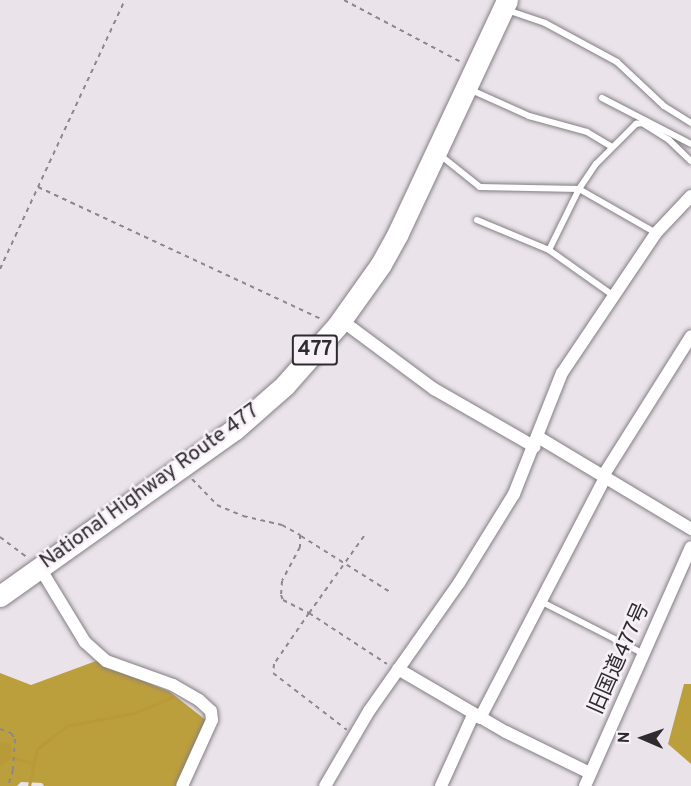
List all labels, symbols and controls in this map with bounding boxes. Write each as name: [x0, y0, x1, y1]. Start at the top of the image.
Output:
road number: 477: [291, 333, 339, 367]
street label: National Highway Route 477: [36, 399, 264, 575]
street label: 旧国道477号: [584, 599, 656, 719]
north arrow: [613, 708, 673, 768]
text: N: [615, 731, 635, 743]

